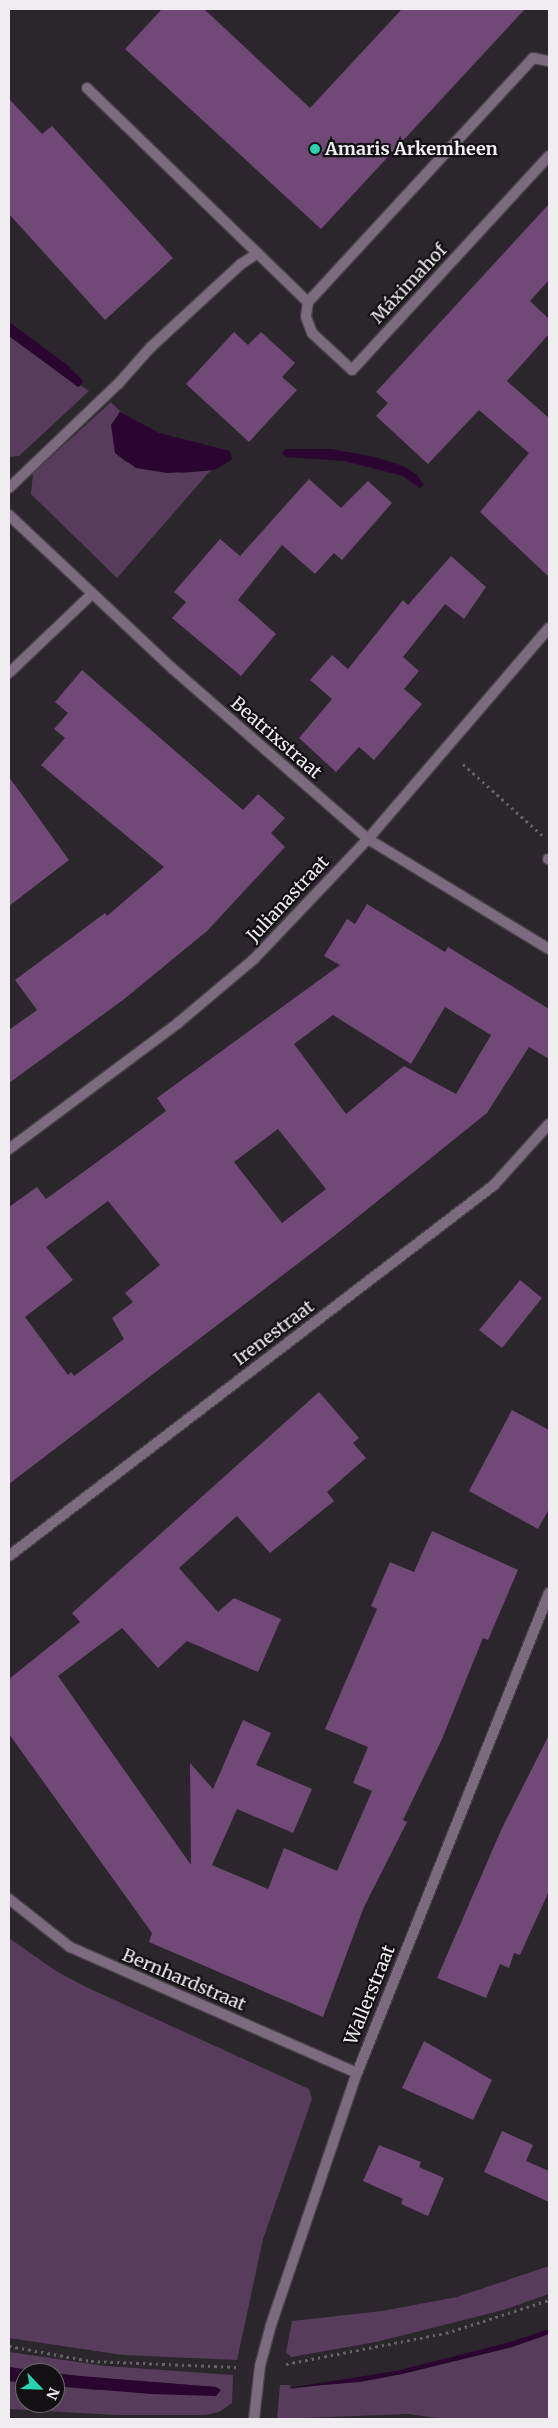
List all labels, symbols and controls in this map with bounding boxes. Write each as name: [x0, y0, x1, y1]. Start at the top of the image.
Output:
place label: Amaris Arkemheen: [325, 138, 498, 160]
marker: Amaris Arkemheen: [309, 143, 321, 155]
street label: Máximahof: [367, 240, 451, 328]
street label: Beatrixstraat: [226, 693, 326, 783]
street label: Julianastraat: [243, 851, 333, 947]
street label: Irenestraat: [230, 1296, 318, 1370]
street label: Wallerstraat: [340, 1942, 400, 2048]
street label: Bernhardstraat: [119, 1944, 249, 2016]
north arrow: [15, 2363, 65, 2413]
text: N: [42, 2385, 63, 2402]

